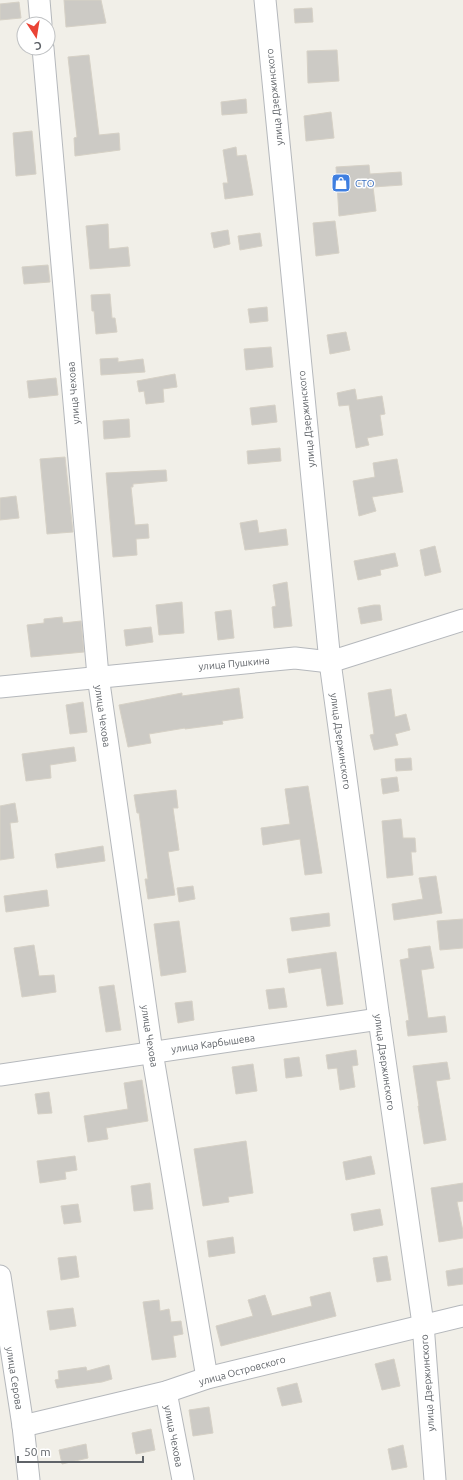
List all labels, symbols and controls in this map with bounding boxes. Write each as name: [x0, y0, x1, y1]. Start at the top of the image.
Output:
north arrow: [16, 16, 56, 56]
text: С: [33, 39, 43, 52]
street label: улица Дзержинского: [264, 48, 285, 146]
shop icon: СТО: [330, 172, 352, 194]
place label: СТО: [355, 178, 375, 189]
street label: улица Чехова: [65, 361, 82, 425]
street label: улица Дзержинского: [296, 370, 317, 468]
street label: улица Пушкина: [198, 655, 270, 672]
street label: улица Чехова: [93, 684, 112, 748]
street label: улица Дзержинского: [328, 692, 353, 790]
street label: улица Чехова: [139, 1004, 160, 1068]
street label: улица Дзержинского: [372, 1013, 397, 1111]
street label: улица Карбышева: [171, 1032, 256, 1055]
street label: улица Дзержинского: [419, 1334, 436, 1432]
street label: улица Серова: [4, 1346, 25, 1410]
street label: улица Островского: [198, 1354, 287, 1387]
street label: улица Чехова: [162, 1404, 185, 1468]
scale bar: [18, 1438, 143, 1464]
text: 50 m: [24, 1445, 51, 1458]

